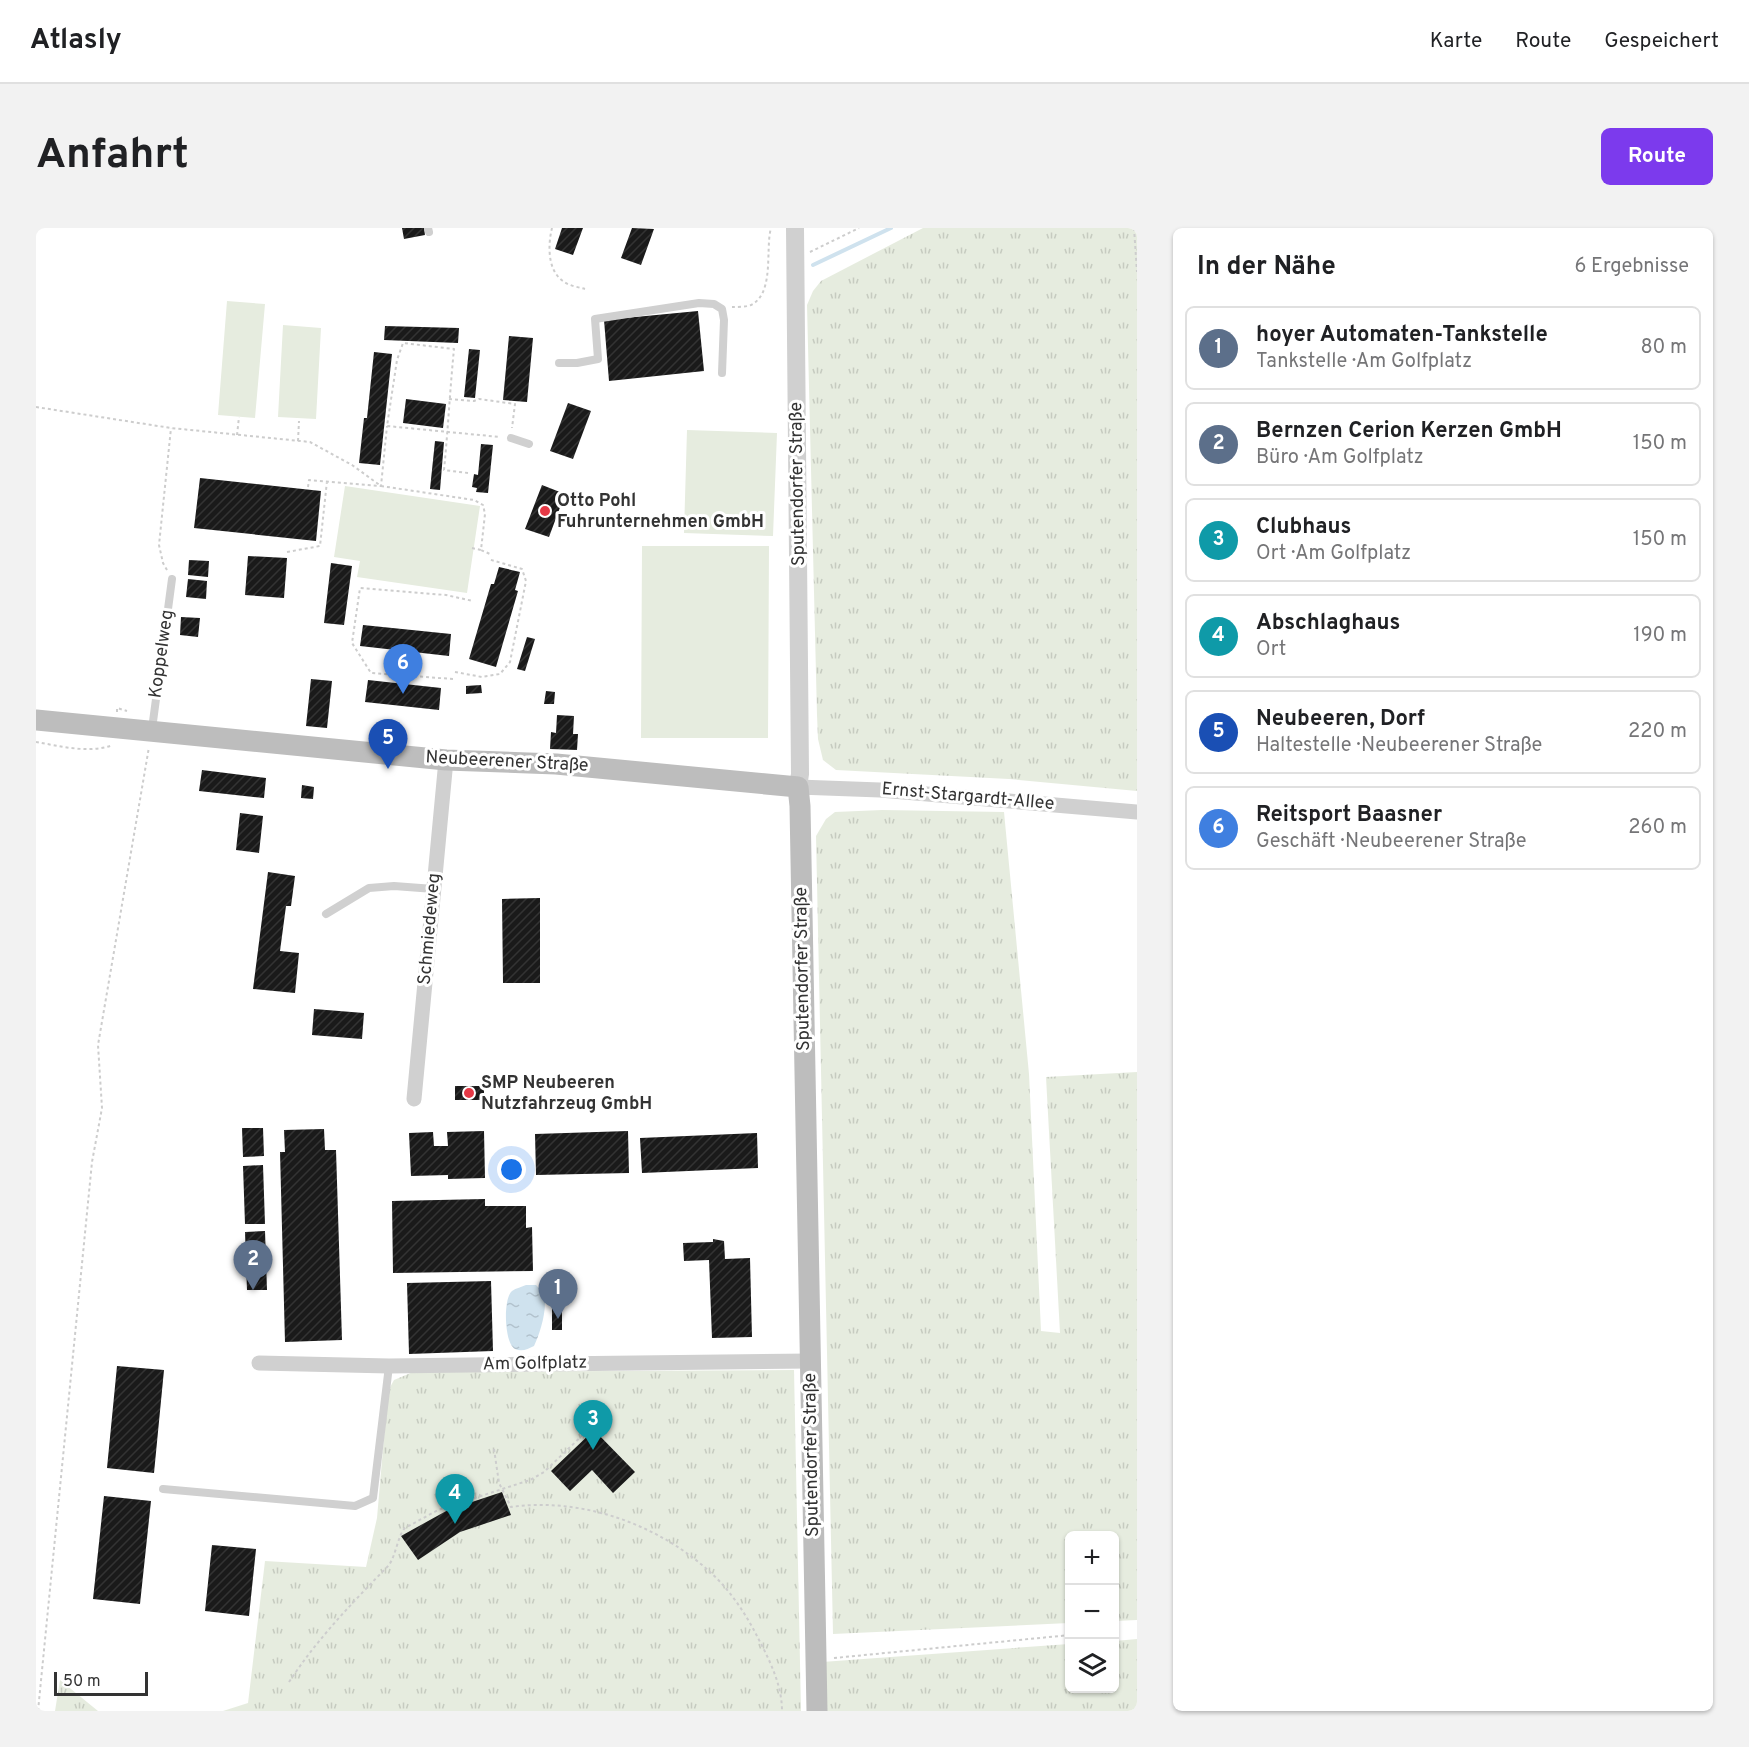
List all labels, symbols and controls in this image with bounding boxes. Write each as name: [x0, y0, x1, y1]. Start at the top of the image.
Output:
text: Atlasly: [30, 23, 122, 59]
text: Karte: [1430, 28, 1482, 55]
text: Route: [1515, 28, 1571, 55]
text: Gespeichert: [1604, 28, 1719, 55]
button: Route: [1601, 128, 1713, 185]
text: Anfahrt: [36, 130, 189, 183]
text: In der Nähe: [1197, 251, 1336, 284]
text: 6 Ergebnisse: [1574, 254, 1689, 280]
text: hoyer Automaten-Tankstelle: [1256, 322, 1548, 349]
text: 1: [1215, 335, 1223, 361]
text: 80 m: [1641, 335, 1687, 361]
text: Tankstelle · Am Golfplatz: [1256, 349, 1472, 375]
street label: Sputendorfer Straße: [785, 402, 811, 566]
text: Bernzen Cerion Kerzen GmbH: [1256, 418, 1562, 445]
text: 2: [1212, 431, 1225, 457]
text: 150 m: [1633, 431, 1687, 457]
text: Büro · Am Golfplatz: [1256, 445, 1424, 471]
place label: Otto Pohl Fuhrunternehmen GmbH: [557, 490, 764, 534]
marker: Otto Pohl Fuhrunternehmen GmbH: [538, 504, 552, 518]
text: Clubhaus: [1256, 514, 1351, 541]
text: 3: [1213, 527, 1225, 553]
text: 150 m: [1633, 527, 1687, 553]
text: Ort · Am Golfplatz: [1256, 541, 1411, 567]
street label: Koppelweg: [144, 608, 180, 700]
text: Abschlaghaus: [1256, 610, 1400, 637]
text: 4: [1212, 623, 1225, 649]
text: 190 m: [1633, 623, 1687, 649]
text: Ort: [1256, 637, 1286, 663]
pin: 6: [384, 644, 422, 694]
text: Neubeeren, Dorf: [1256, 706, 1425, 733]
text: 5: [1212, 719, 1225, 745]
text: 220 m: [1628, 719, 1687, 745]
pin: 5: [368, 720, 408, 769]
text: Haltestelle · Neubeerener Straße: [1256, 733, 1542, 759]
street label: Neubeerener Straße: [425, 746, 589, 778]
street label: Ernst-Stargardt-Allee: [881, 778, 1055, 816]
text: Reitsport Baasner: [1256, 802, 1442, 829]
text: 6: [1212, 815, 1225, 841]
text: 260 m: [1628, 815, 1687, 841]
text: Geschäft · Neubeerener Straße: [1256, 829, 1526, 855]
street label: Schmiedeweg: [414, 872, 446, 986]
street label: Sputendorfer Straße: [790, 887, 816, 1051]
place label: SMP Neubeeren Nutzfahrzeug GmbH: [481, 1072, 652, 1116]
marker: SMP Neubeeren Nutzfahrzeug GmbH: [462, 1086, 476, 1100]
your location: [497, 1155, 526, 1184]
pin: 2: [234, 1240, 272, 1290]
pin: 1: [538, 1270, 578, 1319]
street label: Am Golfplatz: [482, 1352, 588, 1376]
street label: Sputendorfer Straße: [799, 1373, 825, 1537]
pin: 3: [574, 1400, 612, 1450]
pin: 4: [436, 1474, 474, 1524]
map controls: [1065, 1531, 1119, 1693]
button: +: [1065, 1531, 1119, 1585]
button: −: [1065, 1585, 1119, 1639]
button: layers: [1065, 1639, 1119, 1693]
scale bar: [54, 1669, 148, 1696]
text: 50 m: [63, 1672, 101, 1692]

